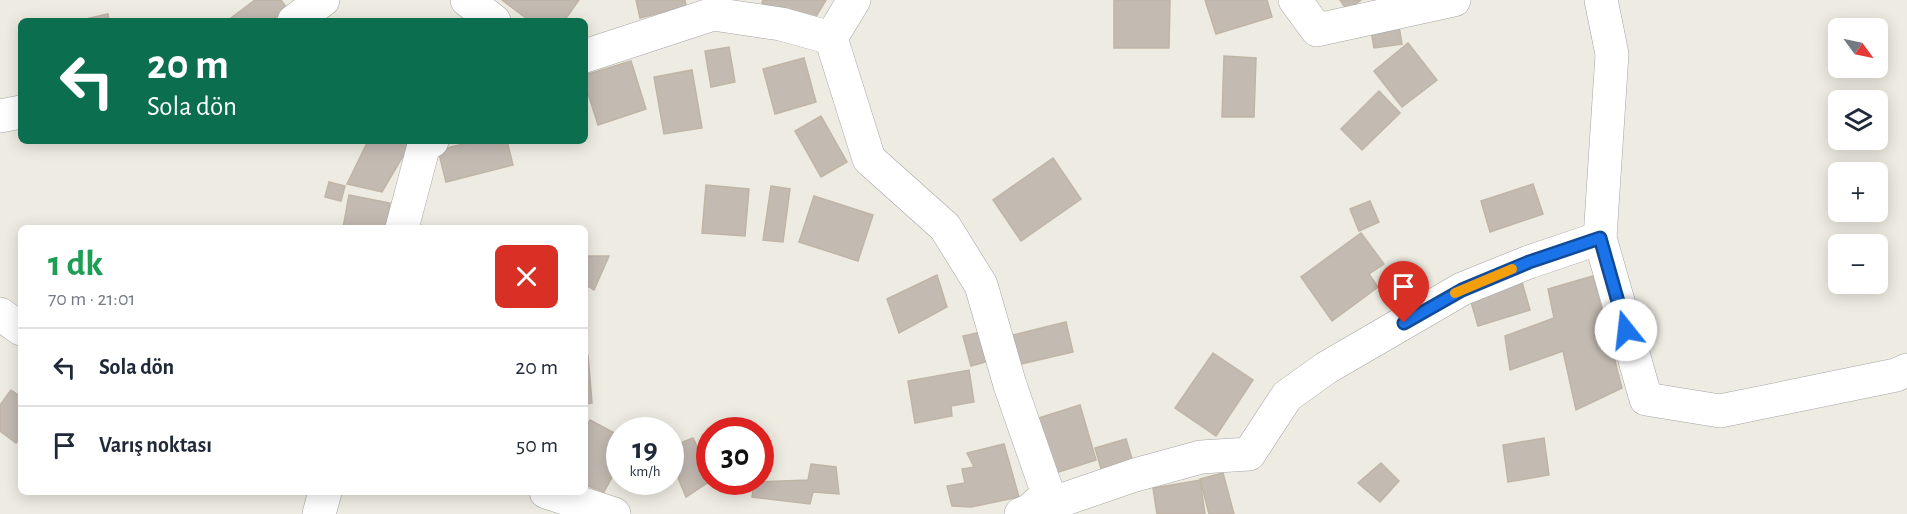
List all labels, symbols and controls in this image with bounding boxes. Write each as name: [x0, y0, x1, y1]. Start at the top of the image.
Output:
north arrow: [1828, 18, 1888, 78]
map controls: [1828, 18, 1888, 294]
icon: left: [48, 42, 126, 120]
text: 20 m: [147, 44, 229, 86]
button: layers: [1828, 90, 1888, 150]
text: Sola dön: [147, 93, 237, 120]
button: +: [1828, 162, 1888, 222]
button: −: [1828, 234, 1888, 294]
button: close: [495, 245, 558, 308]
text: 1 dk: [48, 246, 103, 282]
pin: [1378, 261, 1429, 323]
icon: arrive: [1387, 270, 1420, 303]
text: 70 m · 21:01: [48, 289, 135, 309]
position arrow: [1594, 298, 1658, 362]
icon: left: [48, 351, 81, 384]
text: Sola dön: [99, 356, 174, 378]
text: 20 m: [515, 356, 558, 378]
speed limit sign: 30: [696, 417, 774, 495]
icon: arrive: [48, 429, 81, 462]
text: Varış noktası: [99, 434, 212, 456]
text: 50 m: [516, 434, 558, 456]
text: 19: [632, 434, 658, 464]
text: km/h: [630, 464, 660, 479]

